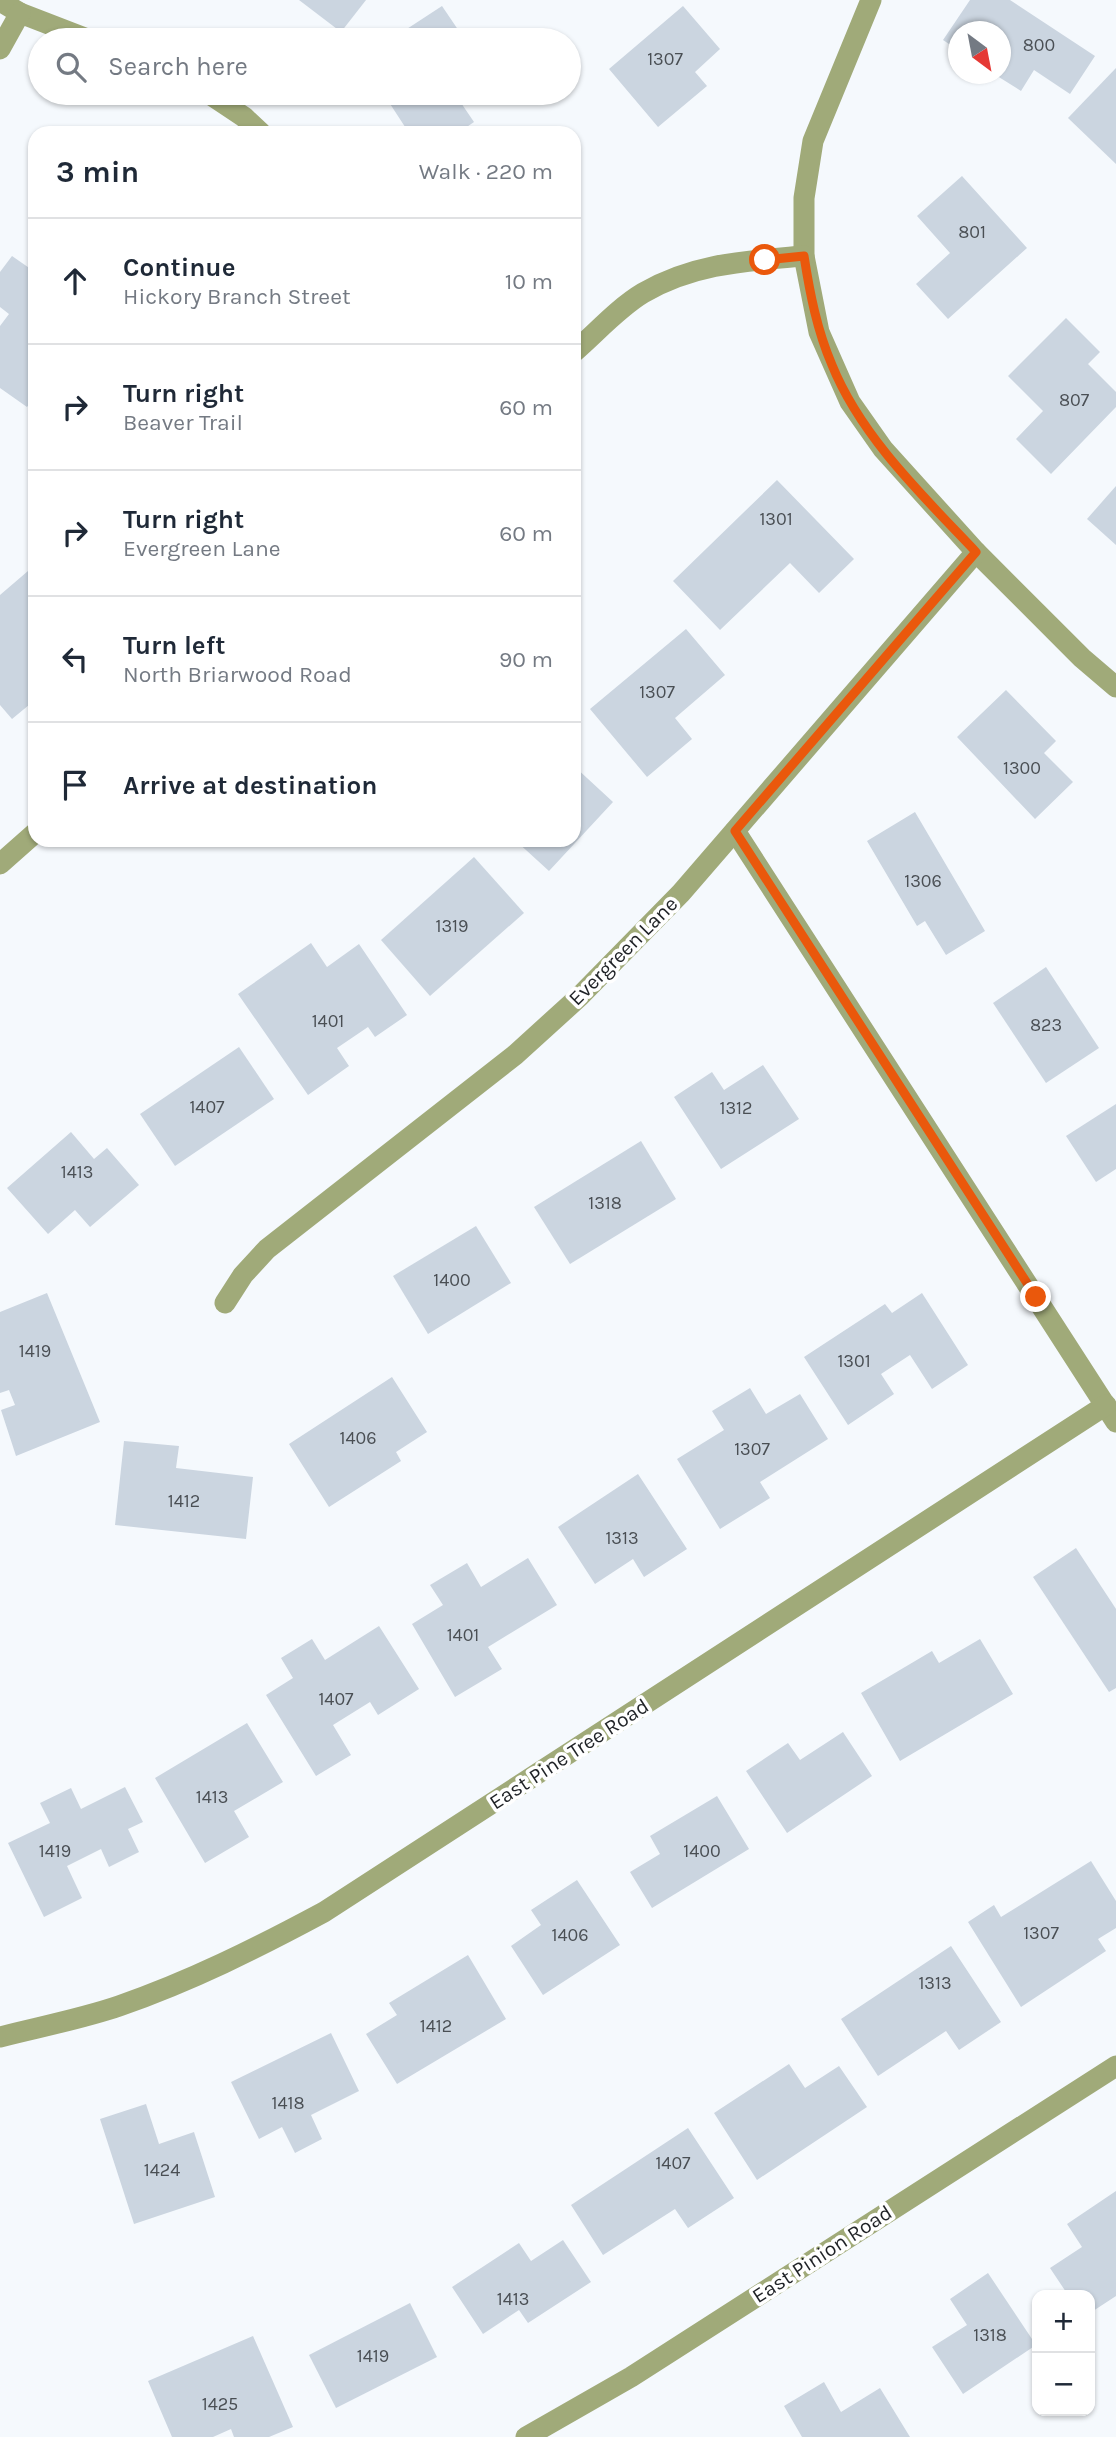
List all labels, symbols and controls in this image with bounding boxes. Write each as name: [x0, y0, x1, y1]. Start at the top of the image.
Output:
north arrow: [948, 21, 1011, 84]
search box: [28, 28, 581, 105]
house number: 800: [1023, 34, 1055, 56]
icon: search: [52, 48, 90, 86]
house number: 1307: [647, 48, 683, 70]
text: Search here: [108, 51, 248, 82]
text: 3 min: [56, 154, 139, 190]
text: Walk · 220 m: [419, 158, 553, 185]
house number: 801: [958, 221, 986, 243]
route start: [749, 244, 780, 275]
text: Continue: [123, 252, 235, 283]
icon: ahead: [56, 262, 94, 300]
text: 10 m: [505, 268, 553, 295]
text: Hickory Branch Street: [123, 283, 351, 310]
text: Turn right: [123, 378, 244, 409]
icon: right: [56, 388, 94, 426]
house number: 807: [1059, 389, 1090, 411]
text: 60 m: [499, 394, 553, 421]
text: Beaver Trail: [123, 409, 243, 436]
text: Turn right: [123, 504, 244, 535]
house number: 1301: [759, 508, 793, 530]
icon: right: [56, 514, 94, 552]
text: 60 m: [499, 520, 553, 547]
text: Evergreen Lane: [123, 535, 281, 562]
text: Turn left: [123, 630, 225, 661]
icon: left: [56, 640, 94, 678]
text: 90 m: [499, 646, 553, 673]
text: North Briarwood Road: [123, 661, 352, 688]
house number: 1307: [639, 681, 675, 703]
house number: 1300: [1003, 757, 1041, 779]
icon: arrive: [56, 766, 94, 804]
text: Arrive at destination: [123, 770, 377, 801]
house number: 1306: [904, 870, 942, 892]
street label: Evergreen Lane: [564, 892, 682, 1010]
house number: 1319: [436, 915, 468, 937]
house number: 1401: [312, 1010, 344, 1032]
house number: 823: [1030, 1014, 1062, 1036]
house number: 1407: [189, 1096, 225, 1118]
house number: 1312: [720, 1097, 752, 1119]
house number: 1413: [61, 1161, 93, 1183]
house number: 1318: [588, 1192, 622, 1214]
house number: 1400: [433, 1269, 471, 1291]
route end: [1020, 1281, 1051, 1312]
house number: 1419: [19, 1340, 51, 1362]
house number: 1301: [837, 1350, 871, 1372]
house number: 1406: [340, 1427, 377, 1449]
house number: 1307: [734, 1438, 770, 1460]
house number: 1412: [168, 1490, 200, 1512]
house number: 1313: [605, 1527, 639, 1549]
house number: 1401: [447, 1624, 479, 1646]
house number: 1407: [318, 1688, 354, 1710]
street label: East Pine Tree Road: [485, 1694, 653, 1814]
house number: 1413: [196, 1786, 228, 1808]
house number: 1419: [39, 1840, 71, 1862]
house number: 1400: [683, 1840, 721, 1862]
house number: 1307: [1023, 1922, 1059, 1944]
house number: 1406: [552, 1924, 589, 1946]
house number: 1313: [918, 1972, 952, 1994]
house number: 1412: [420, 2015, 452, 2037]
house number: 1418: [271, 2092, 305, 2114]
house number: 1407: [655, 2152, 691, 2174]
house number: 1424: [144, 2159, 180, 2181]
street label: East Pinion Road: [748, 2200, 896, 2308]
house number: 1413: [497, 2288, 529, 2310]
map controls: [1032, 2290, 1095, 2416]
button: +: [1032, 2290, 1095, 2353]
house number: 1318: [973, 2324, 1007, 2346]
house number: 1419: [357, 2345, 389, 2367]
button: −: [1032, 2353, 1095, 2416]
house number: 1425: [202, 2393, 238, 2415]

